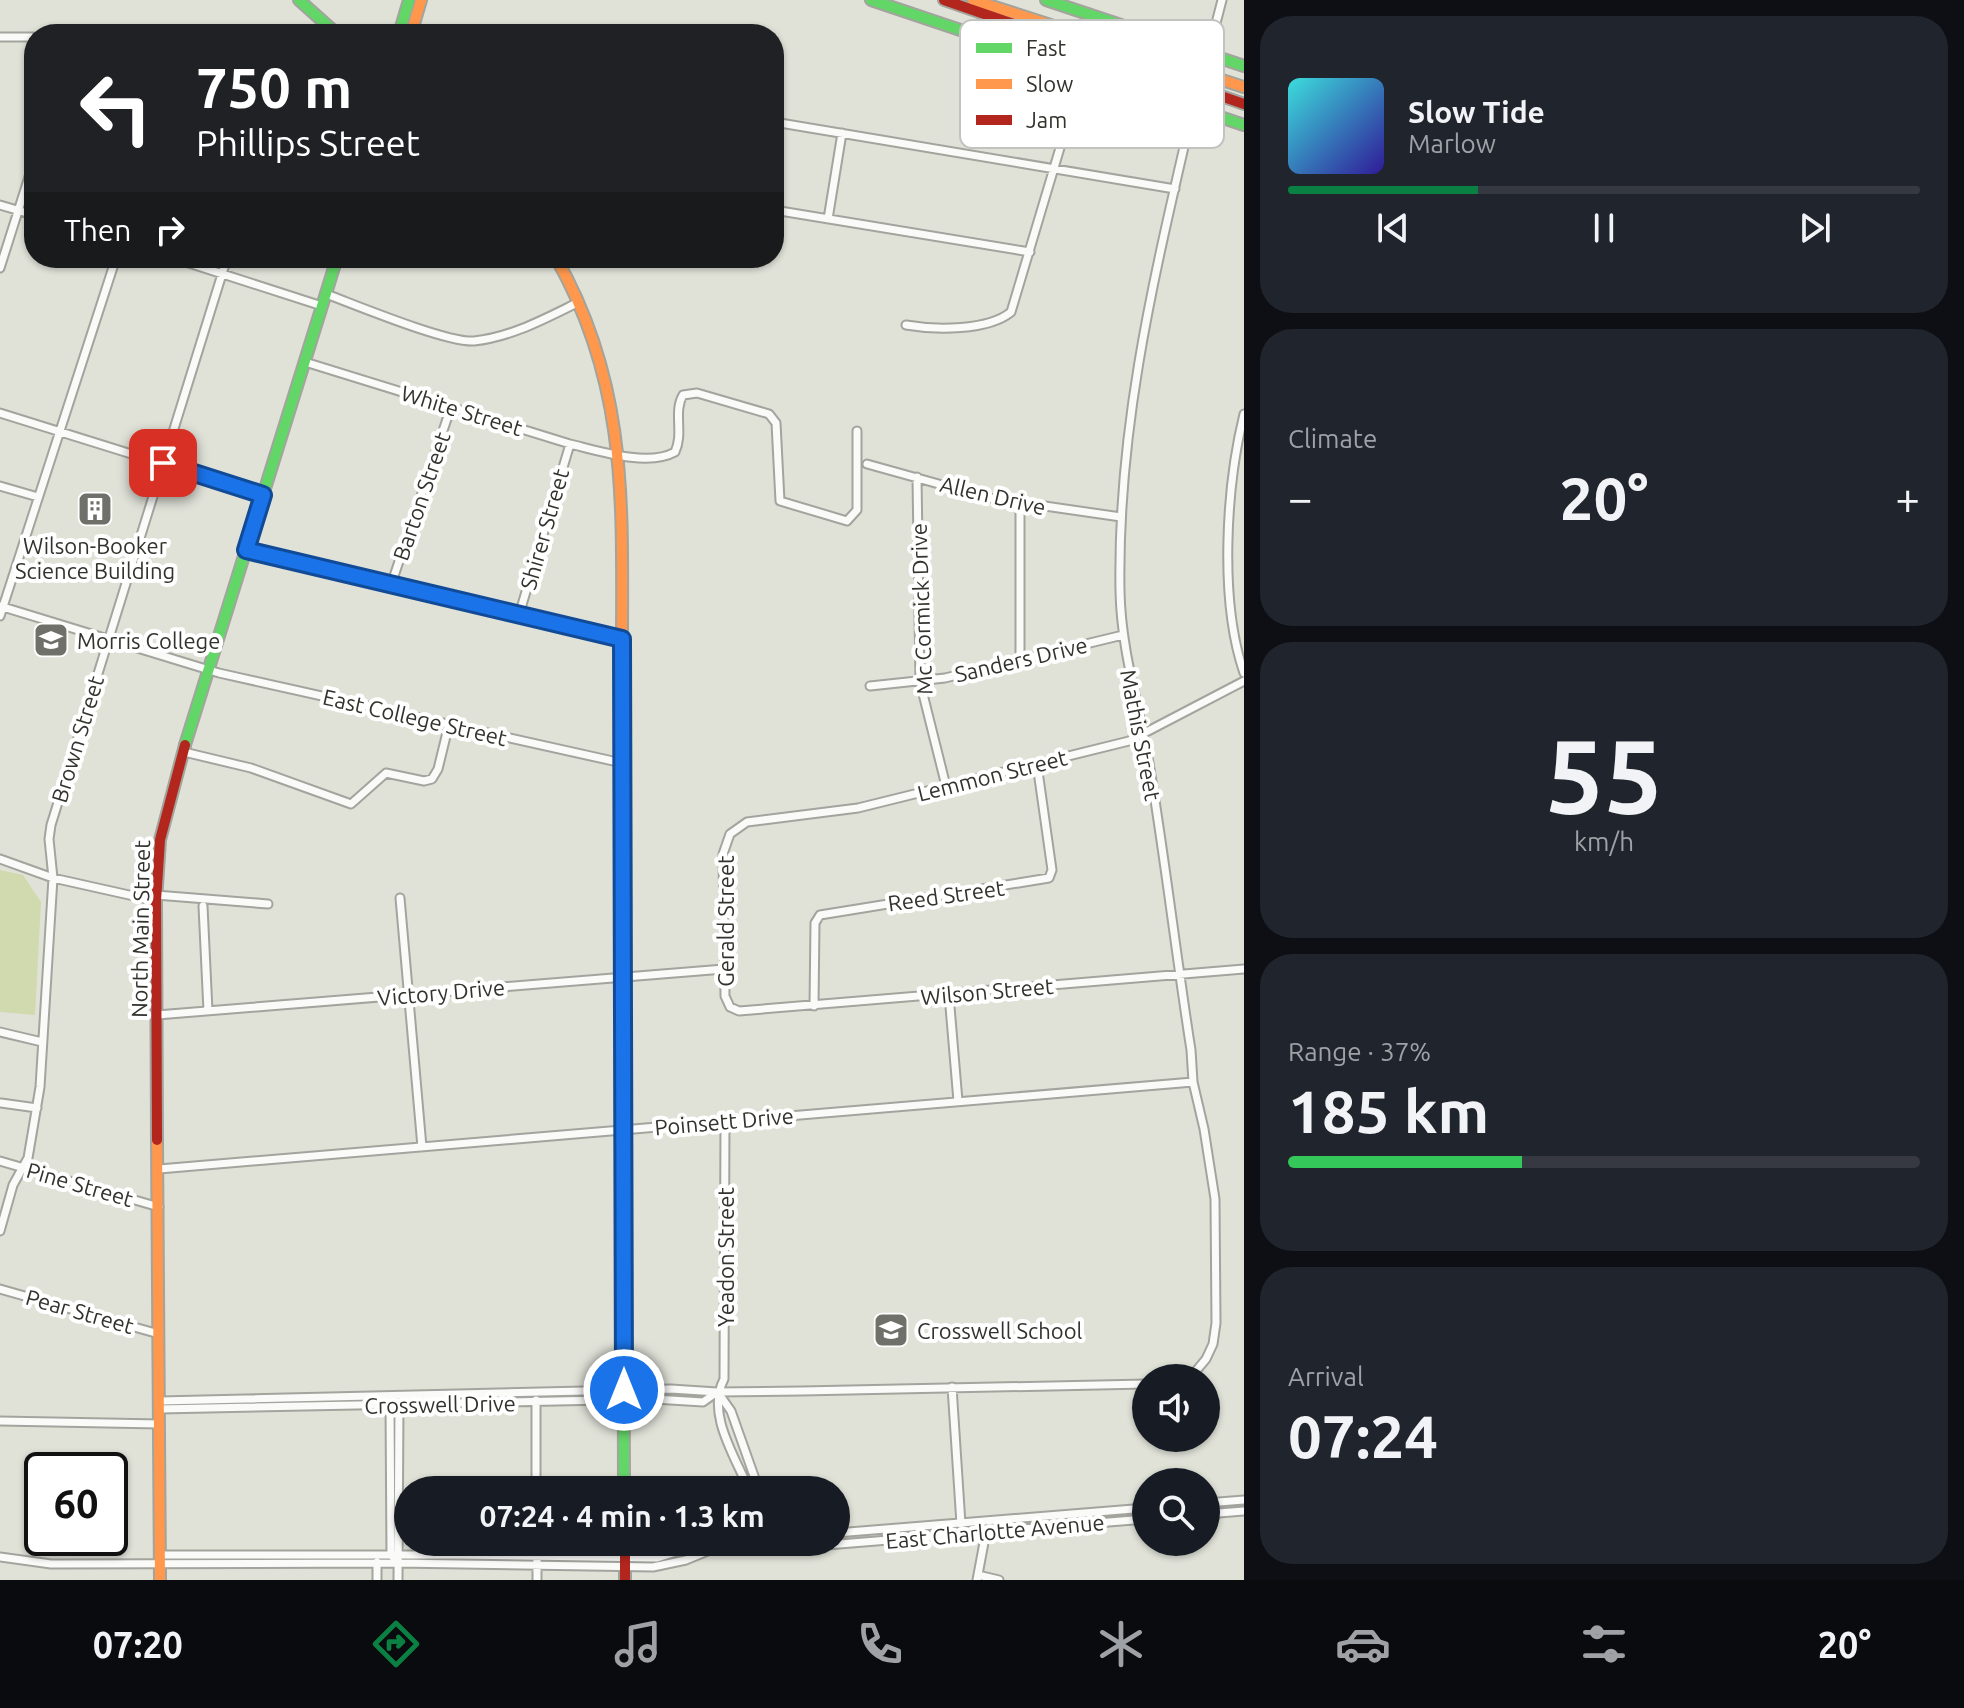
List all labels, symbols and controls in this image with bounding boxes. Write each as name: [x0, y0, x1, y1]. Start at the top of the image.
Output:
legend: [960, 20, 1224, 148]
text: Fast: [1026, 35, 1067, 60]
icon: left: [64, 56, 168, 160]
text: 750 m: [196, 56, 352, 119]
text: Slow: [1026, 71, 1073, 96]
text: Slow Tide: [1408, 95, 1545, 129]
text: Jam: [1026, 107, 1067, 132]
text: Phillips Street: [196, 122, 420, 163]
text: Marlow: [1408, 129, 1496, 158]
icon: previous: [1371, 206, 1415, 250]
icon: pause: [1582, 206, 1626, 250]
icon: next: [1793, 206, 1837, 250]
icon: right: [148, 208, 192, 252]
text: Then: [64, 213, 132, 247]
street label: White Street: [398, 380, 526, 440]
text: Climate: [1288, 424, 1377, 453]
street label: Barton Street: [387, 428, 455, 563]
pin: [129, 429, 197, 497]
icon: arrive: [141, 441, 185, 485]
text: 20°: [1560, 464, 1648, 531]
street label: Shirer Street: [515, 465, 573, 592]
street label: Allen Drive: [938, 471, 1048, 519]
text: −: [1288, 473, 1313, 522]
text: +: [1895, 473, 1920, 522]
building icon: Wilson-Booker Science Building: [76, 490, 114, 528]
street label: Mc Cormick Drive: [906, 523, 936, 695]
place label: Wilson-Booker Science Building: [15, 533, 175, 583]
school or university icon: Morris College: [32, 621, 70, 659]
place label: Morris College: [77, 628, 220, 653]
street label: Sanders Drive: [952, 632, 1090, 686]
street label: Mathis Street: [1116, 667, 1166, 803]
street label: Brown Street: [46, 672, 108, 805]
street label: East College Street: [321, 684, 510, 750]
text: 55: [1545, 716, 1663, 833]
street label: Lemmon Street: [915, 744, 1070, 806]
text: km/h: [1574, 827, 1634, 856]
street label: North Main Street: [126, 839, 154, 1018]
street label: Gerald Street: [713, 855, 738, 987]
street label: Reed Street: [886, 874, 1006, 916]
street label: Wilson Street: [919, 973, 1055, 1009]
street label: Victory Drive: [376, 974, 506, 1010]
text: Range · 37%: [1288, 1037, 1431, 1066]
text: 185 km: [1288, 1077, 1489, 1144]
street label: Poinsett Drive: [653, 1102, 795, 1140]
street label: Pine Street: [24, 1157, 136, 1211]
street label: Yeadon Street: [713, 1187, 738, 1327]
street label: Pear Street: [23, 1284, 137, 1338]
school or university icon: Crosswell School: [872, 1311, 910, 1349]
place label: Crosswell School: [917, 1318, 1083, 1343]
position arrow: [582, 1348, 666, 1432]
text: Arrival: [1288, 1362, 1364, 1391]
map controls: [1132, 1364, 1220, 1556]
button: sound: [1132, 1364, 1220, 1452]
street label: Crosswell Drive: [364, 1390, 516, 1418]
text: 07:24: [1288, 1402, 1438, 1469]
speed limit sign: 60: [24, 1452, 128, 1556]
button: search: [1132, 1468, 1220, 1556]
text: 07:24 · 4 min · 1.3 km: [479, 1499, 765, 1533]
street label: East Charlotte Avenue: [884, 1509, 1106, 1553]
icon: directions: [368, 1616, 424, 1672]
icon: music: [610, 1616, 666, 1672]
icon: phone: [852, 1616, 908, 1672]
icon: climate: [1093, 1616, 1149, 1672]
icon: car: [1335, 1616, 1391, 1672]
icon: filters: [1576, 1616, 1632, 1672]
text: 07:20: [93, 1624, 183, 1665]
text: 20°: [1818, 1624, 1871, 1665]

